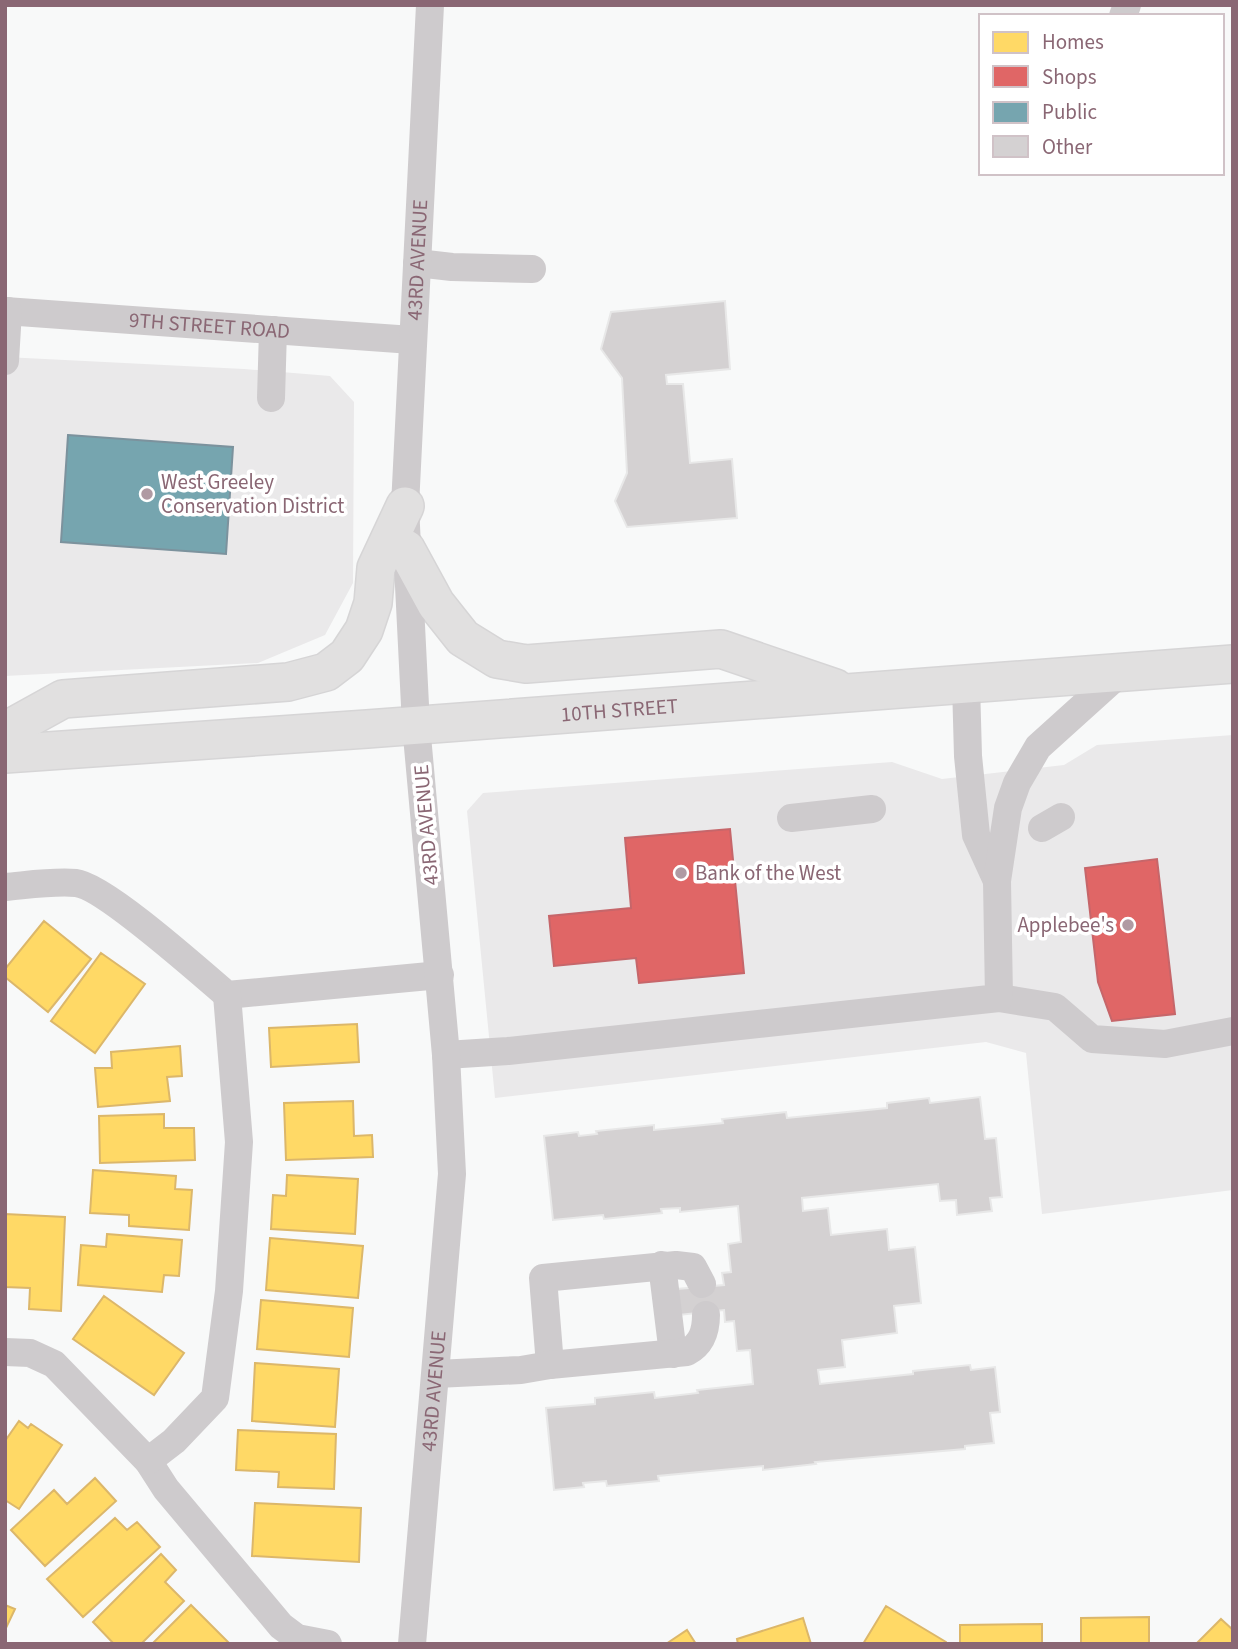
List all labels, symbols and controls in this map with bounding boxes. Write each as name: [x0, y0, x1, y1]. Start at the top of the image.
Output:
legend: [979, 14, 1224, 175]
text: Homes: [1042, 27, 1104, 57]
text: Shops: [1042, 62, 1097, 92]
text: Public: [1042, 97, 1097, 127]
text: Other: [1042, 132, 1093, 162]
street label: 43RD AVENUE: [399, 199, 435, 321]
street label: 9TH STREET ROAD: [128, 305, 291, 346]
place label: West Greeley Conservation District: [161, 467, 344, 521]
marker: West Greeley Conservation District: [139, 486, 155, 502]
street label: 10TH STREET: [560, 691, 679, 729]
street label: 43RD AVENUE: [406, 763, 446, 887]
place label: Bank of the West: [695, 858, 841, 888]
marker: Bank of the West: [673, 865, 689, 881]
place label: Applebee's: [1017, 910, 1114, 940]
marker: Applebee's: [1120, 917, 1136, 933]
street label: 43RD AVENUE: [413, 1329, 454, 1453]

